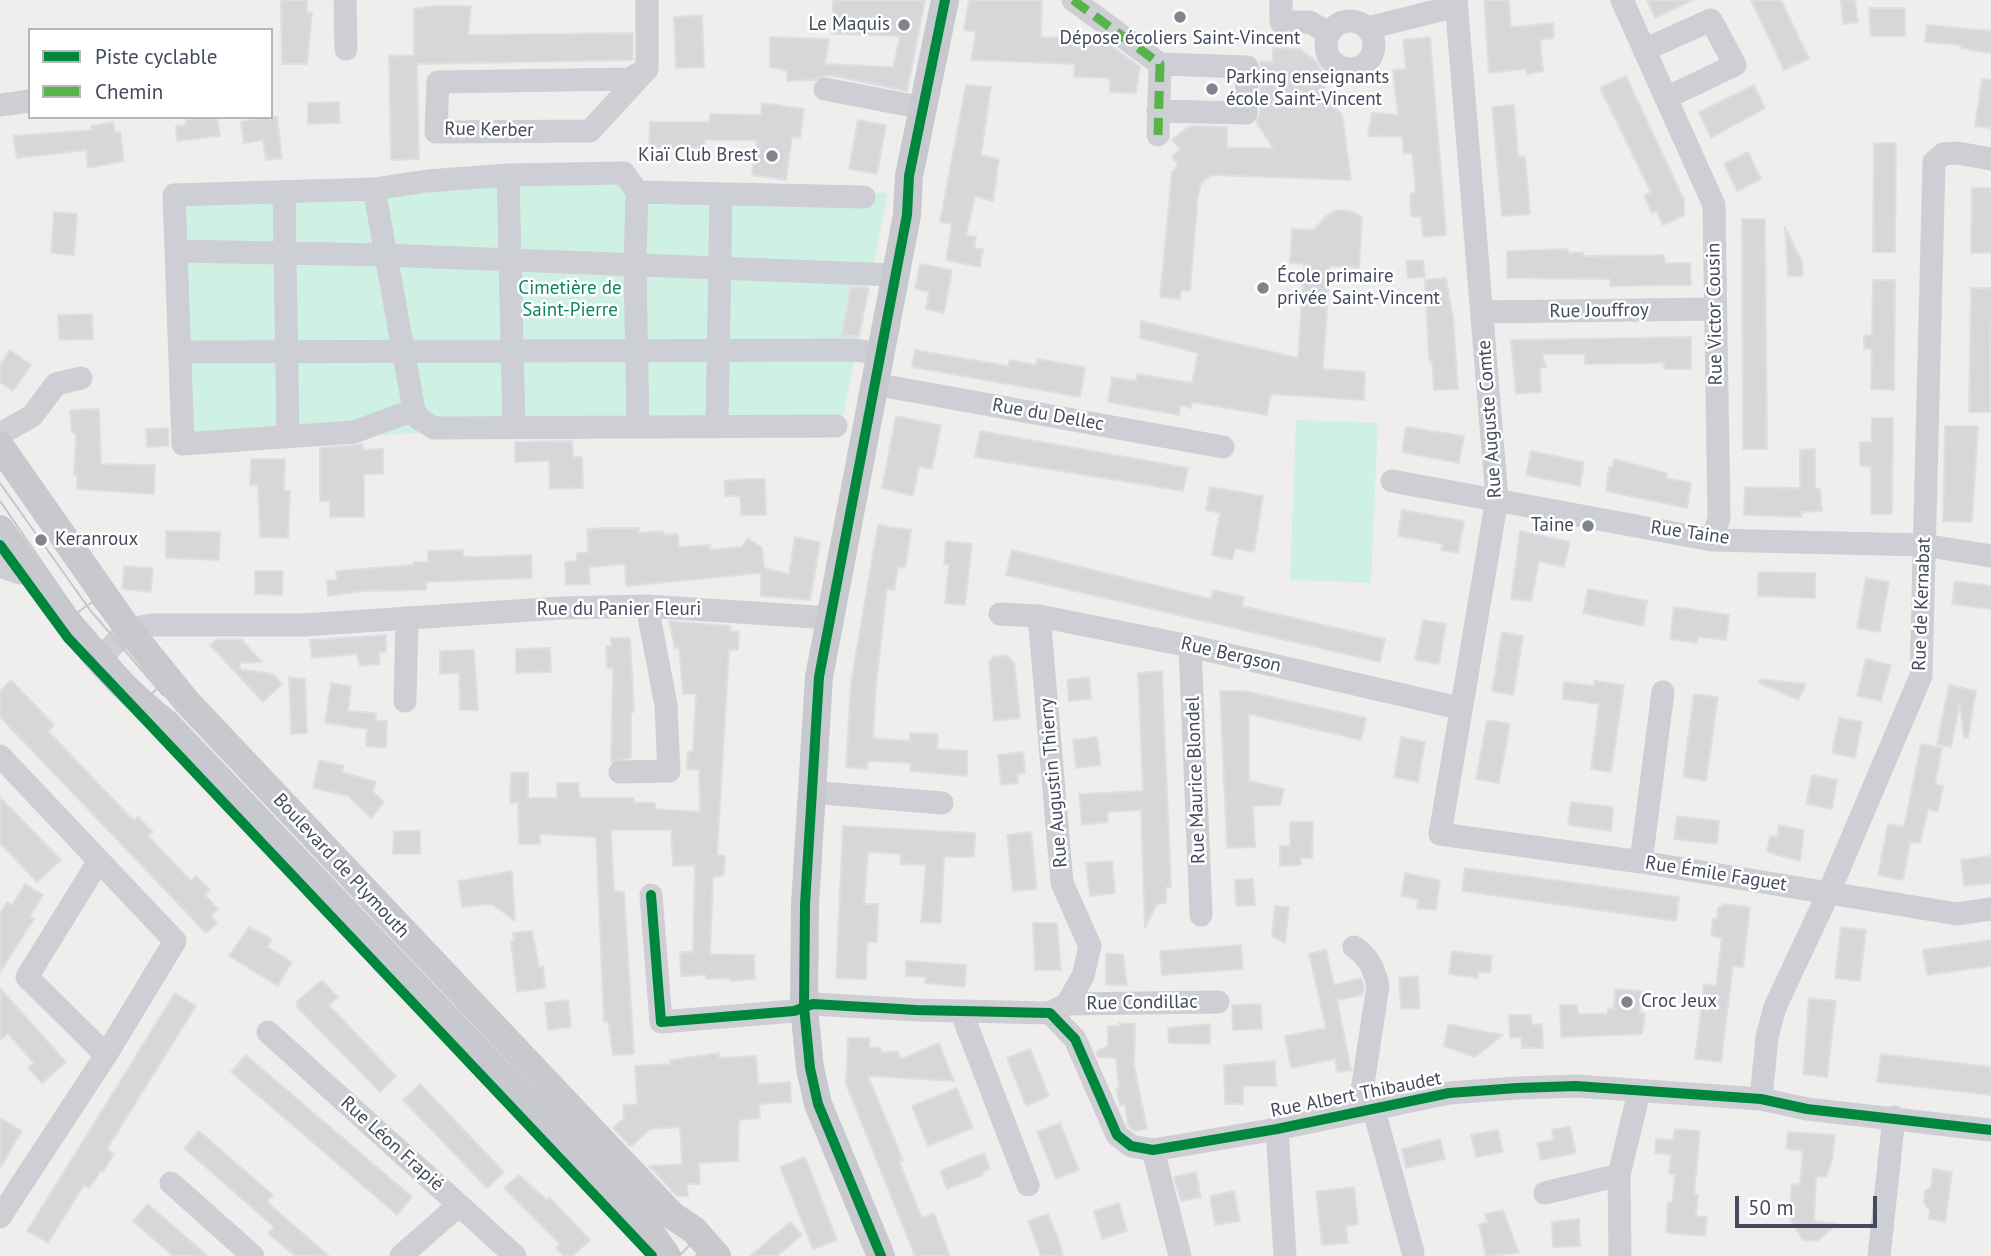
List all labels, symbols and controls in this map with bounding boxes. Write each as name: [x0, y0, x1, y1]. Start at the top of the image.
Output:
marker: Dépose écoliers Saint-Vincent: [1172, 9, 1188, 25]
place label: Le Maquis: [809, 14, 890, 36]
marker: Le Maquis: [896, 17, 912, 33]
legend: [28, 28, 273, 119]
place label: Dépose écoliers Saint-Vincent: [1060, 28, 1300, 50]
text: Piste cyclable: [95, 43, 217, 70]
place label: Parking enseignants école Saint-Vincent: [1226, 67, 1389, 111]
text: Chemin: [95, 78, 163, 105]
marker: Parking enseignants école Saint-Vincent: [1204, 81, 1220, 97]
street label: Rue Kerber: [444, 118, 534, 142]
place label: Kiaï Club Brest: [638, 145, 758, 167]
marker: Kiaï Club Brest: [764, 148, 780, 164]
street label: Rue Victor Cousin: [1702, 243, 1728, 385]
place label: École primaire privée Saint-Vincent: [1277, 266, 1440, 310]
park label: Cimetière de Saint-Pierre: [518, 278, 622, 322]
marker: École primaire privée Saint-Vincent: [1255, 280, 1271, 296]
street label: Rue Jouffroy: [1549, 299, 1649, 323]
street label: Rue Auguste Comte: [1473, 339, 1507, 499]
street label: Rue du Dellec: [990, 394, 1106, 436]
place label: Taine: [1531, 515, 1574, 537]
street label: Rue Taine: [1649, 516, 1731, 550]
marker: Taine: [1580, 518, 1596, 534]
place label: Keranroux: [55, 529, 138, 551]
marker: Keranroux: [33, 532, 49, 548]
street label: Rue de Kernabat: [1908, 537, 1936, 671]
street label: Rue du Panier Fleuri: [537, 599, 701, 621]
street label: Rue Bergson: [1179, 632, 1283, 678]
street label: Rue Maurice Blondel: [1182, 696, 1210, 864]
street label: Rue Augustin Thierry: [1035, 697, 1073, 869]
street label: Boulevard de Plymouth: [268, 789, 414, 943]
street label: Rue Émile Faguet: [1644, 852, 1788, 896]
street label: Rue Condillac: [1086, 991, 1198, 1015]
place label: Croc Jeux: [1641, 991, 1717, 1013]
marker: Croc Jeux: [1619, 994, 1635, 1010]
street label: Rue Albert Thibaudet: [1269, 1067, 1443, 1123]
street label: Rue Léon Frapié: [336, 1092, 448, 1196]
scale bar: [1739, 1182, 1881, 1226]
text: 50 m: [1748, 1194, 1794, 1221]

